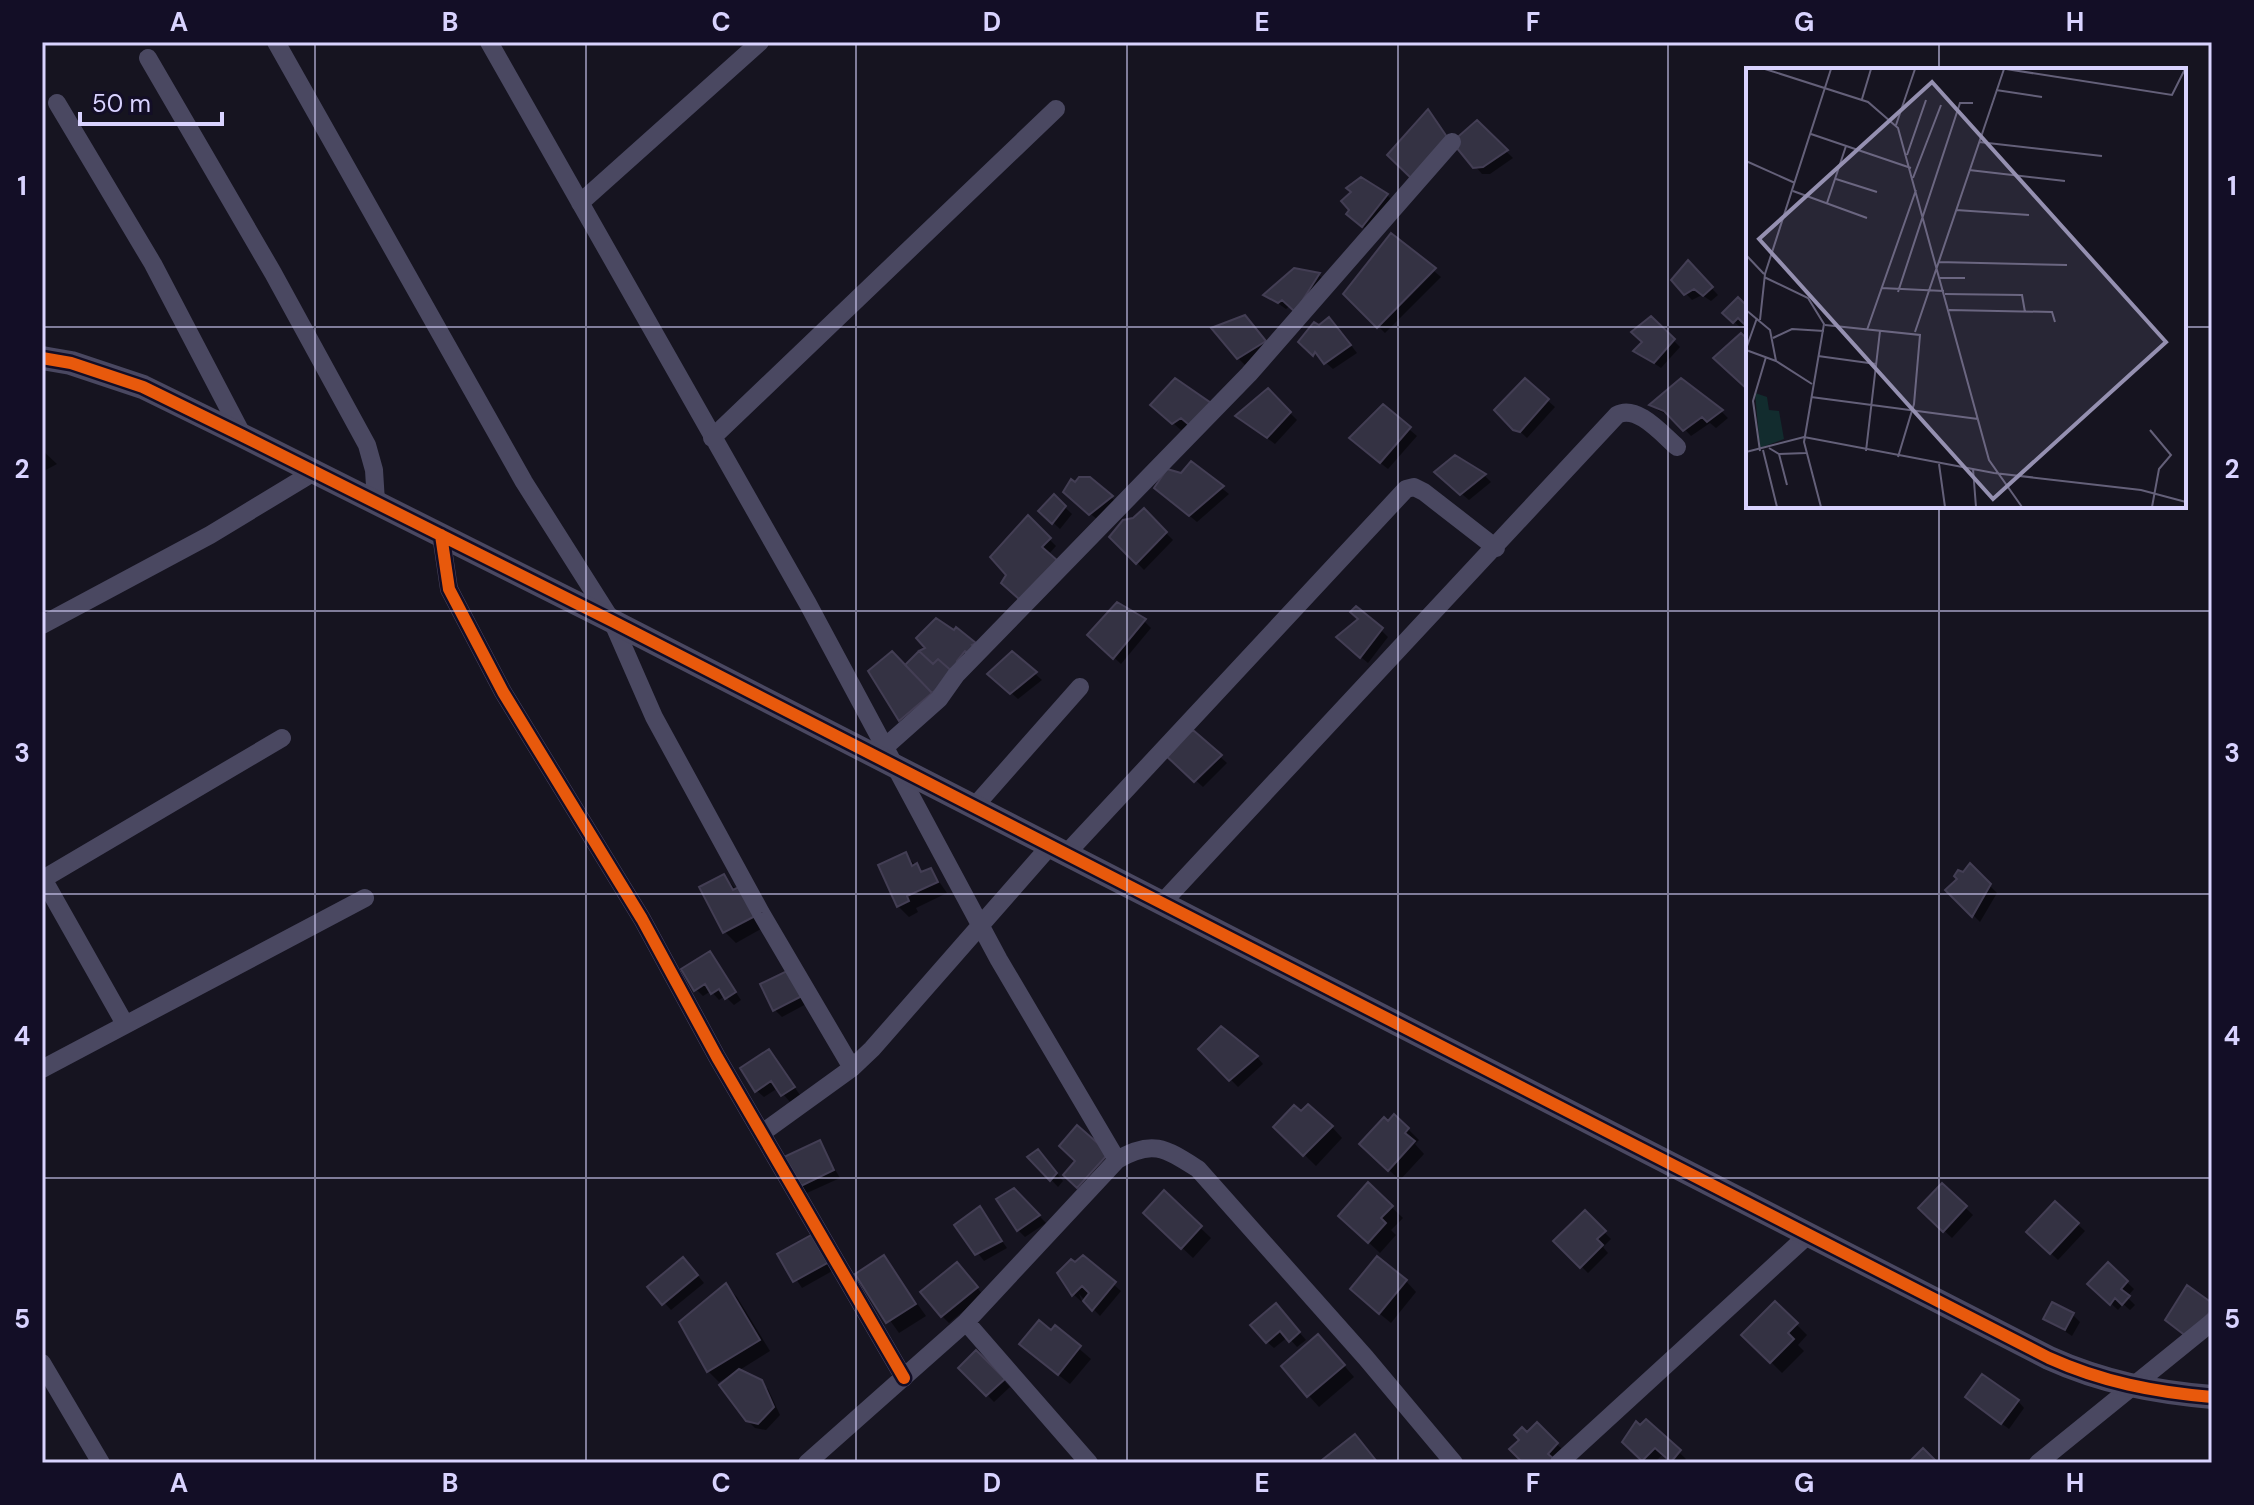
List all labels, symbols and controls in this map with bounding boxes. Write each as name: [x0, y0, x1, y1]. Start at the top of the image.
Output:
text: A: [170, 5, 188, 39]
text: B: [442, 5, 458, 39]
text: C: [711, 5, 731, 39]
text: D: [983, 5, 1001, 39]
text: E: [1254, 5, 1270, 39]
text: F: [1526, 5, 1540, 39]
text: G: [1794, 5, 1814, 39]
text: H: [2066, 5, 2084, 39]
inset map: [1746, 68, 2186, 508]
scale bar: [80, 76, 222, 126]
text: 50 m: [92, 88, 151, 119]
text: 1: [17, 169, 27, 203]
text: 1: [2227, 169, 2237, 203]
text: 2: [14, 452, 30, 486]
text: 2: [2224, 452, 2240, 486]
text: 3: [14, 736, 30, 770]
text: 3: [2224, 736, 2240, 770]
text: 4: [14, 1019, 30, 1053]
text: 4: [2224, 1019, 2240, 1053]
text: 5: [14, 1302, 30, 1336]
text: 5: [2224, 1302, 2240, 1336]
text: A: [170, 1466, 188, 1500]
text: B: [442, 1466, 458, 1500]
text: C: [711, 1466, 731, 1500]
text: D: [983, 1466, 1001, 1500]
text: E: [1254, 1466, 1270, 1500]
text: F: [1526, 1466, 1540, 1500]
text: G: [1794, 1466, 1814, 1500]
text: H: [2066, 1466, 2084, 1500]

